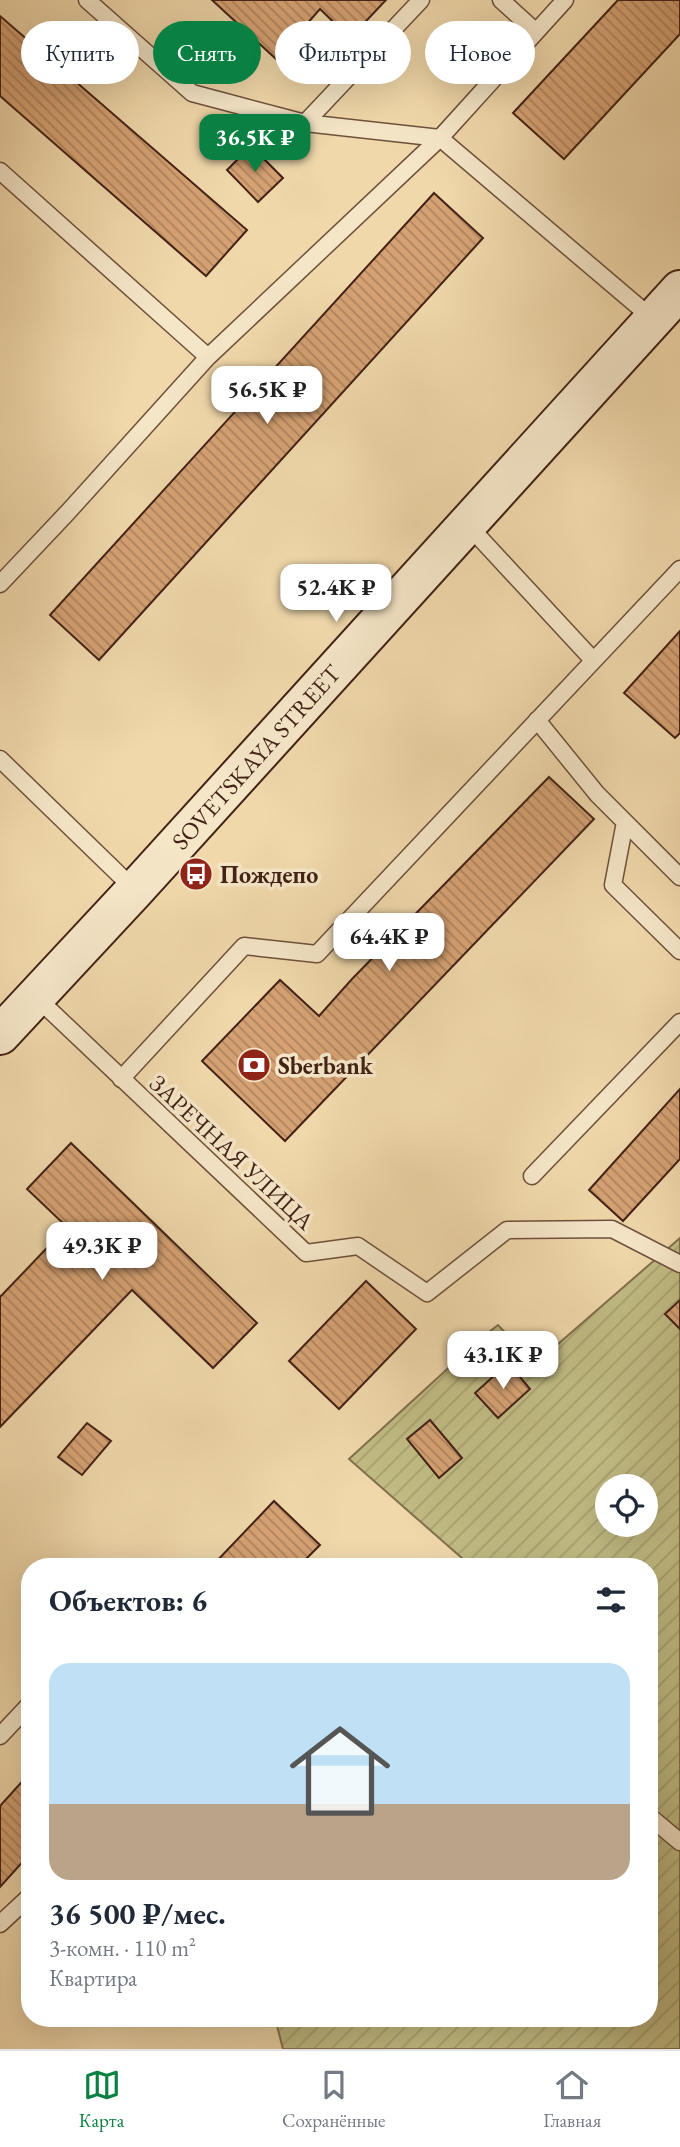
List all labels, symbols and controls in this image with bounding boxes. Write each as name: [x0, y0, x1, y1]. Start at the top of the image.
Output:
chip: Купить: [21, 21, 139, 84]
chip: Снять: [153, 21, 261, 84]
chip: Фильтры: [275, 21, 411, 84]
chip: Новое: [425, 21, 535, 84]
pin: 36.5K ₽: [190, 114, 320, 174]
text: 36.5K ₽: [215, 122, 295, 152]
pin: 56.5K ₽: [202, 366, 332, 426]
text: 56.5K ₽: [227, 374, 307, 404]
pin: 52.4K ₽: [271, 564, 401, 624]
text: 52.4K ₽: [296, 572, 376, 602]
street label: SOVETSKAYA STREET: [165, 657, 348, 856]
bus stop icon: Пождепо: [177, 855, 215, 893]
place label: Пождепо: [220, 859, 318, 890]
pin: 64.4K ₽: [324, 914, 454, 973]
text: 64.4K ₽: [349, 921, 429, 951]
bank icon: Sberbank: [235, 1046, 273, 1084]
place label: Sberbank: [278, 1050, 374, 1081]
street label: ЗАРЕЧНАЯ УЛИЦА: [143, 1068, 321, 1237]
pin: 49.3K ₽: [37, 1222, 167, 1282]
text: 49.3K ₽: [62, 1230, 142, 1260]
pin: 43.1K ₽: [438, 1332, 568, 1391]
text: 43.1K ₽: [463, 1339, 543, 1369]
map controls: [595, 1474, 658, 1537]
button: locate: [595, 1474, 658, 1537]
text: Объектов: 6: [49, 1581, 207, 1620]
icon: filters: [592, 1581, 630, 1619]
icon: home: [277, 1708, 403, 1834]
text: 36 500 ₽/мес.: [49, 1894, 226, 1933]
text: 3-комн. · 110 m²: [49, 1933, 196, 1963]
text: Квартира: [49, 1963, 137, 1993]
tab: Карта: [79, 2066, 124, 2133]
tab: Сохранённые: [282, 2066, 386, 2133]
tab: Главная: [543, 2066, 601, 2133]

